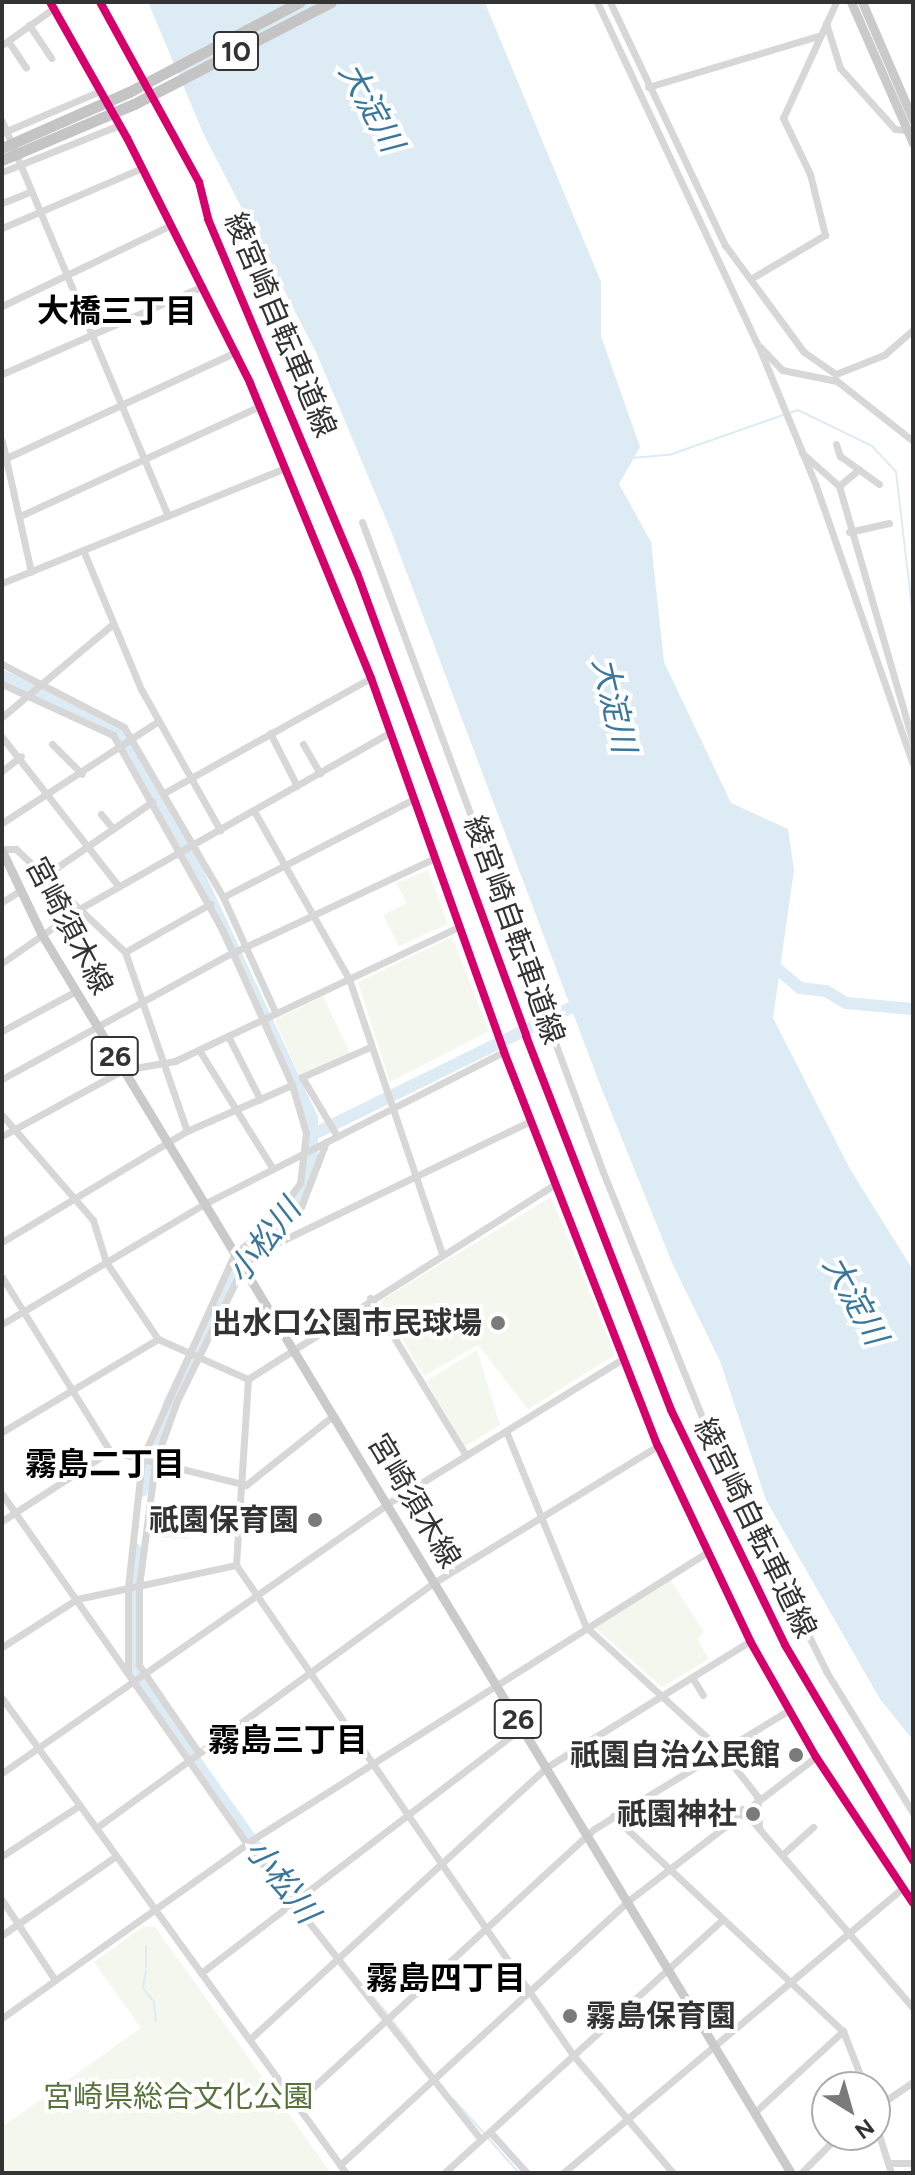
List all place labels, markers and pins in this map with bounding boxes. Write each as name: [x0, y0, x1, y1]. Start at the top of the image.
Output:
place label: 出水口公園市民球場: [212, 1305, 482, 1341]
marker: 出水口公園市民球場: [489, 1314, 507, 1332]
place label: 祇園保育園: [149, 1502, 299, 1538]
marker: 祇園保育園: [306, 1511, 324, 1529]
place label: 祇園自治公民館: [570, 1737, 780, 1773]
marker: 祇園自治公民館: [787, 1746, 805, 1764]
place label: 祇園神社: [617, 1796, 737, 1832]
marker: 祇園神社: [744, 1805, 762, 1823]
place label: 霧島保育園: [586, 1998, 736, 2034]
marker: 霧島保育園: [561, 2007, 579, 2025]

